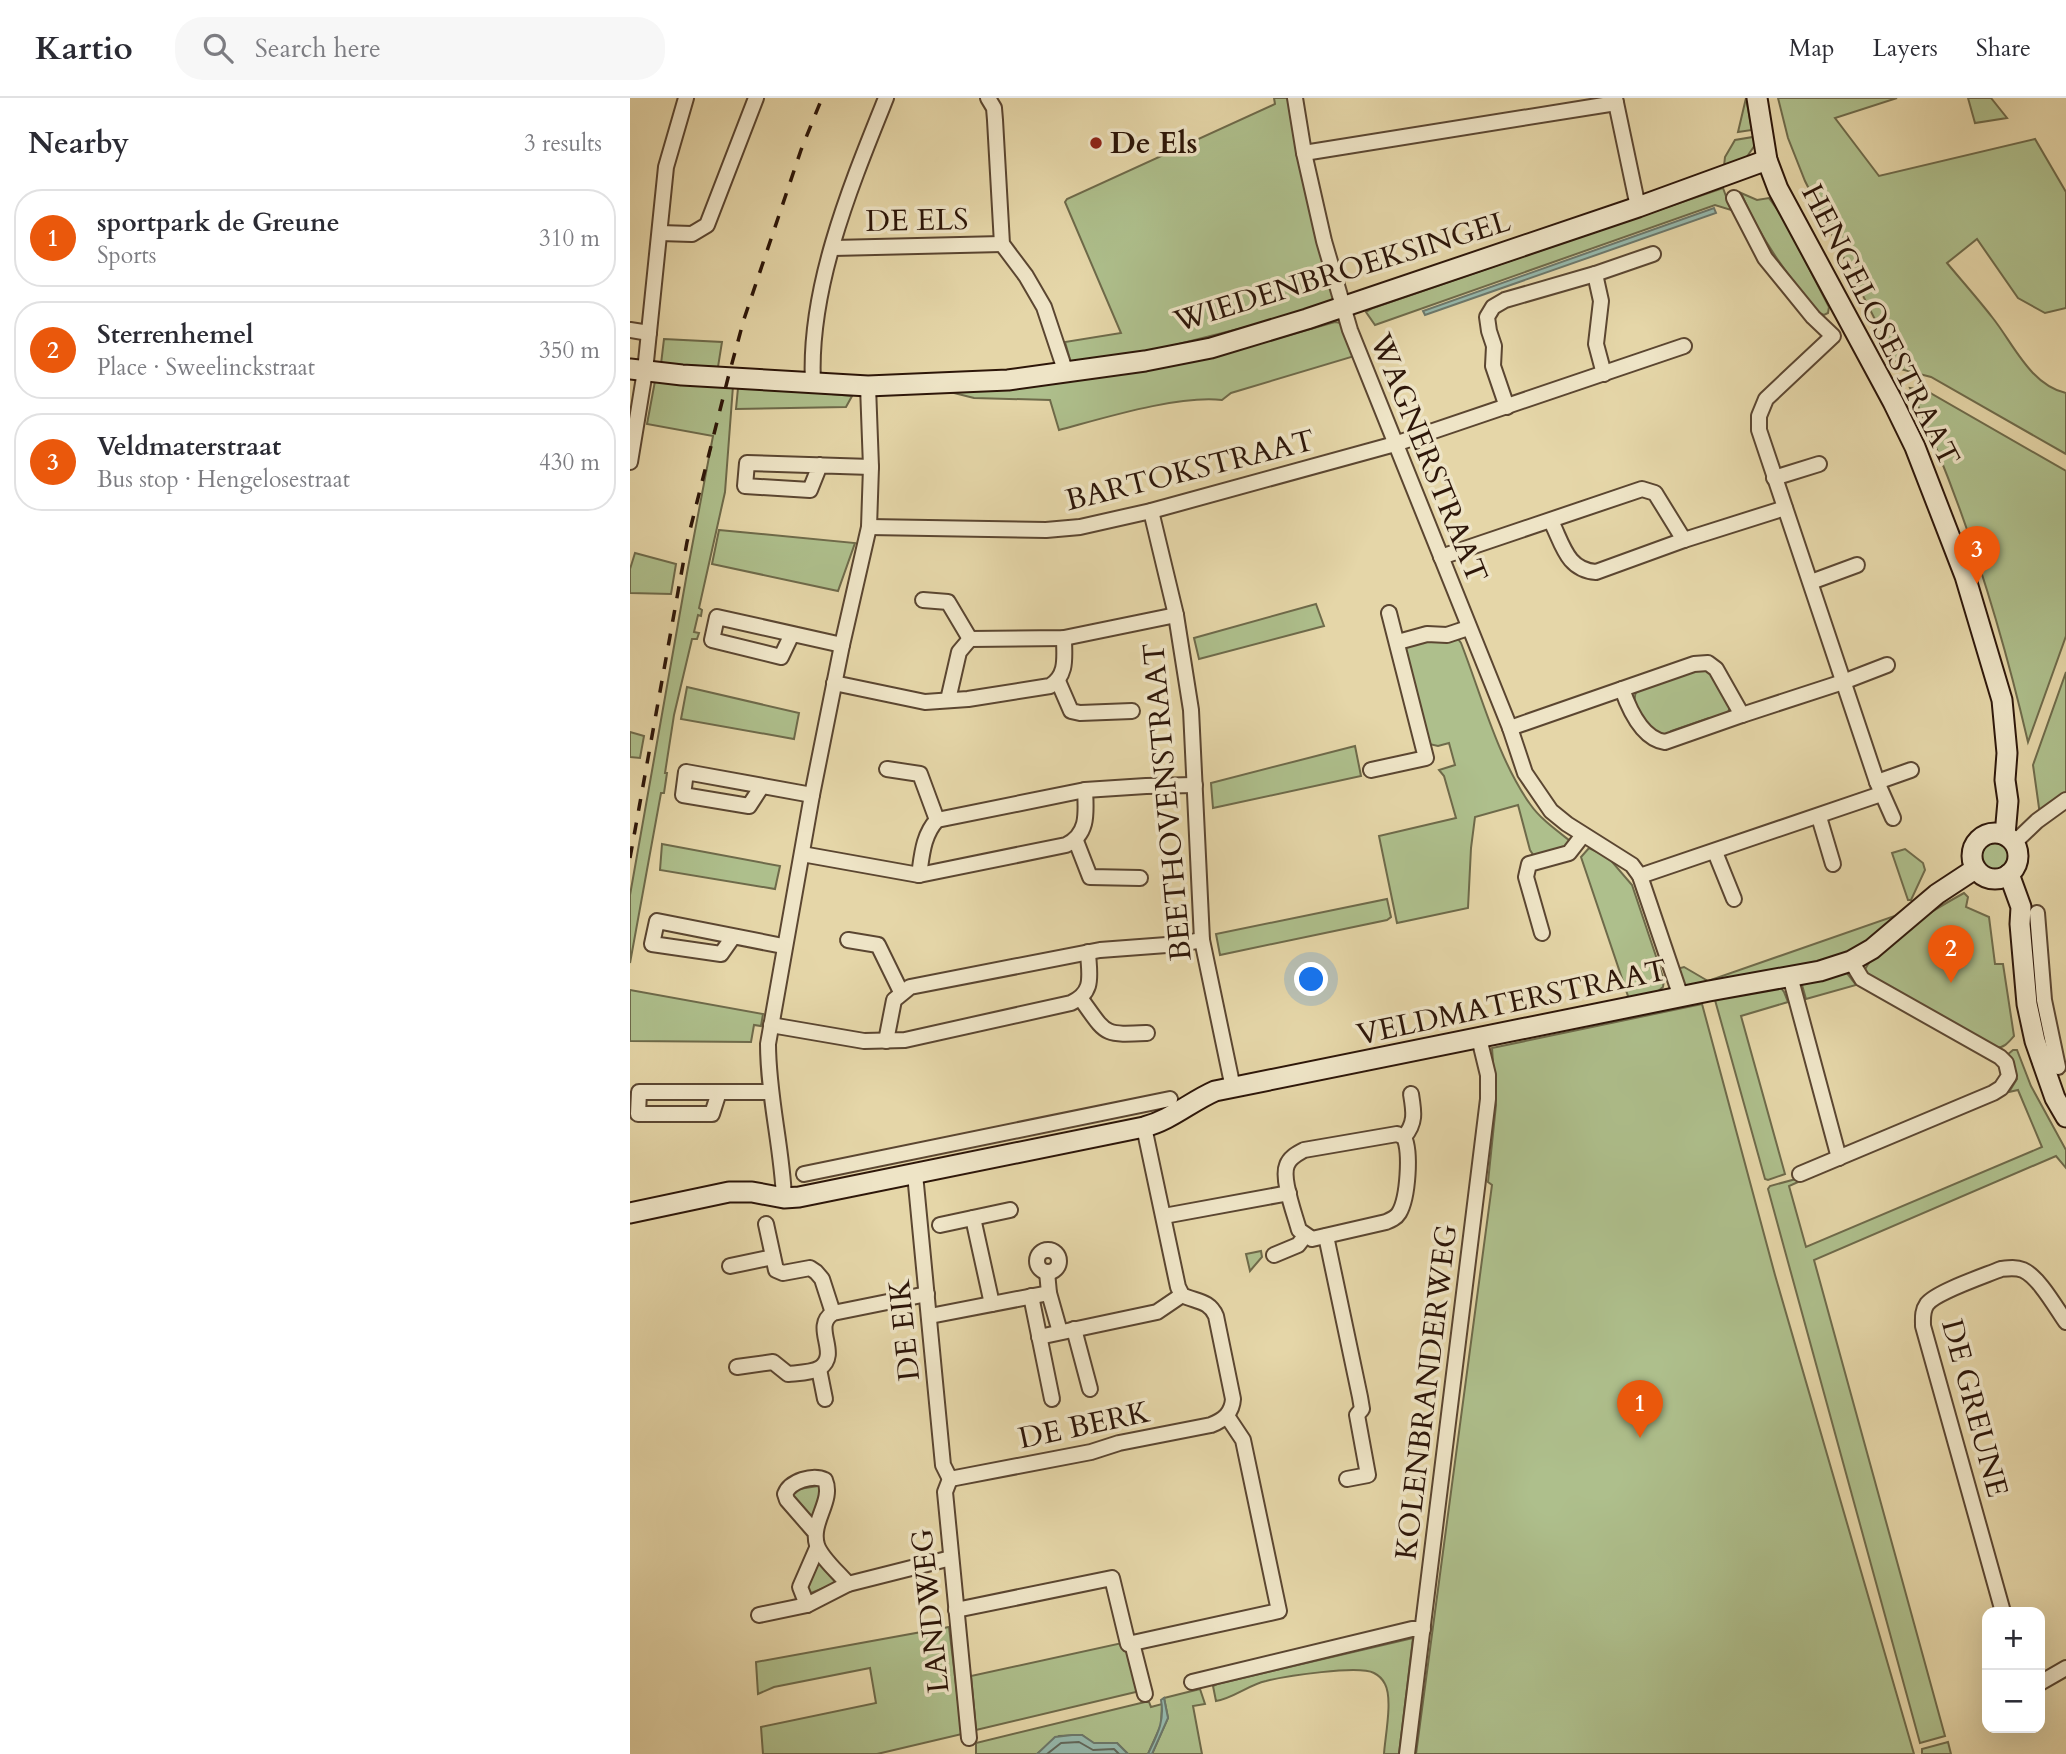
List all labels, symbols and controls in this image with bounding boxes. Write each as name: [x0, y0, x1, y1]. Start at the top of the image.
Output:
search box: [175, 17, 665, 80]
text: Kartio: [35, 26, 133, 71]
icon: search: [199, 29, 237, 67]
text: Search here: [255, 31, 381, 66]
text: Map: [1789, 32, 1835, 65]
text: Layers: [1873, 32, 1938, 65]
text: Share: [1976, 32, 2031, 65]
text: Nearby: [28, 123, 129, 164]
place label: De Els: [1110, 123, 1198, 164]
text: 3 results: [524, 128, 602, 159]
marker: De Els: [1088, 135, 1104, 151]
street label: HENGELOSESTRAAT: [1792, 177, 1970, 473]
street label: DE ELS: [865, 199, 969, 242]
street label: WIEDENBROEKSINGEL: [1168, 201, 1516, 342]
text: sportpark de Greune: [97, 205, 340, 240]
text: 1: [47, 223, 59, 254]
text: 310 m: [539, 223, 600, 254]
text: Sports: [97, 240, 157, 271]
text: Sterrenhemel: [97, 317, 254, 352]
street label: WAGNERSTRAAT: [1359, 326, 1497, 589]
text: 2: [47, 335, 59, 366]
text: 350 m: [539, 335, 600, 366]
text: Place · Sweelinckstraat: [97, 352, 315, 383]
street label: BARTOKSTRAAT: [1061, 420, 1319, 521]
text: Veldmaterstraat: [97, 429, 281, 464]
text: 3: [47, 447, 59, 478]
text: 430 m: [539, 447, 600, 478]
text: Bus stop · Hengelosestraat: [97, 464, 350, 495]
pin: 3: [1954, 526, 2000, 584]
street label: BEETHOVENSTRAAT: [1133, 641, 1202, 963]
pin: 2: [1928, 925, 1974, 983]
street label: VELDMATERSTRAAT: [1353, 950, 1671, 1055]
your location: [1294, 962, 1328, 996]
street label: KOLENBRANDERWEG: [1386, 1222, 1467, 1562]
street label: DE EIK: [879, 1276, 930, 1383]
street label: DE GREUNE: [1931, 1315, 2018, 1502]
pin: 1: [1617, 1380, 1663, 1438]
street label: DE BERK: [1015, 1391, 1154, 1459]
street label: LANDWEG: [901, 1527, 960, 1695]
map controls: [1982, 1607, 2045, 1733]
button: +: [1982, 1607, 2045, 1670]
button: −: [1982, 1670, 2045, 1733]

